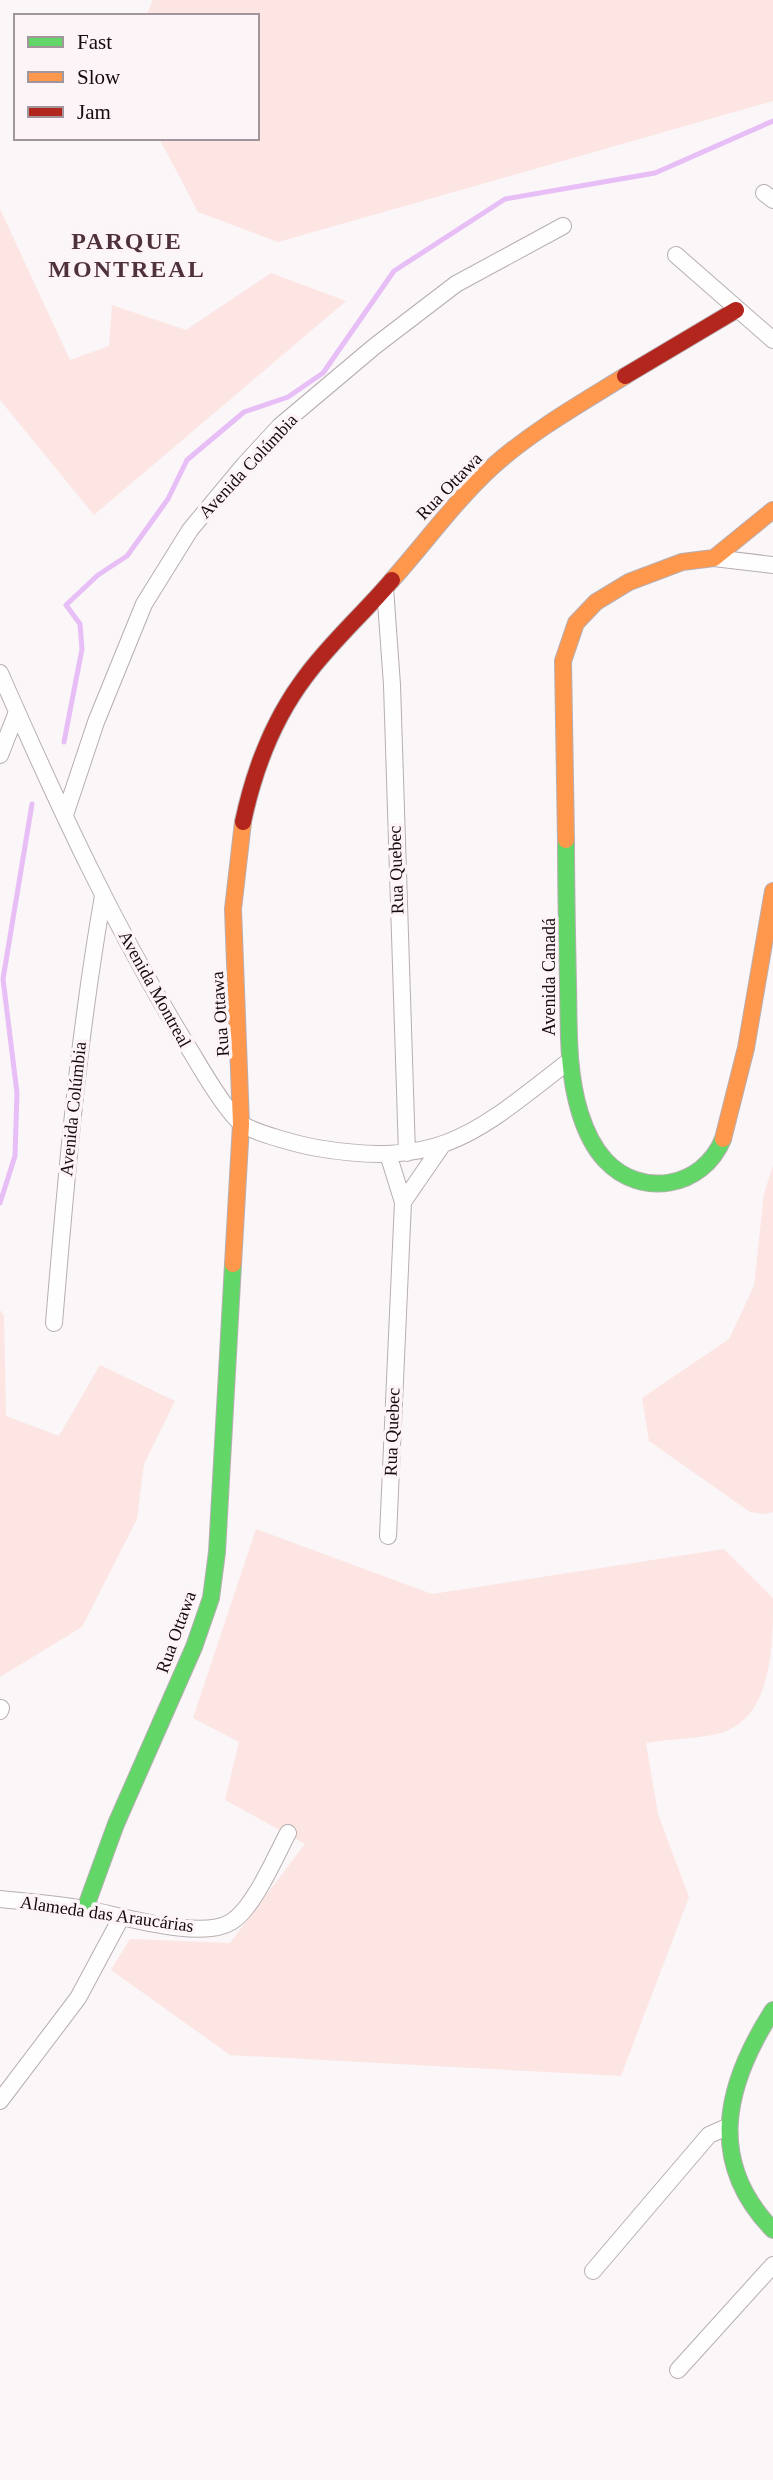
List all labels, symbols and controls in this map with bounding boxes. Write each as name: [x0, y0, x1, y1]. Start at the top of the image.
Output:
legend: [14, 14, 259, 140]
text: Fast: [77, 30, 112, 54]
text: Slow: [77, 65, 121, 89]
text: Jam: [77, 100, 111, 124]
district label: PARQUE MONTREAL: [48, 228, 206, 282]
street label: Avenida Colúmbia: [195, 410, 301, 522]
street label: Rua Ottawa: [412, 448, 486, 524]
street label: Rua Quebec: [384, 825, 408, 915]
street label: Avenida Canadá: [539, 918, 559, 1036]
street label: Avenida Montreal: [115, 927, 195, 1051]
street label: Rua Ottawa: [207, 971, 233, 1057]
street label: Avenida Colúmbia: [56, 1041, 90, 1177]
street label: Rua Quebec: [380, 1387, 404, 1477]
street label: Rua Ottawa: [152, 1588, 200, 1676]
street label: Alameda das Araucárias: [19, 1892, 195, 1936]

